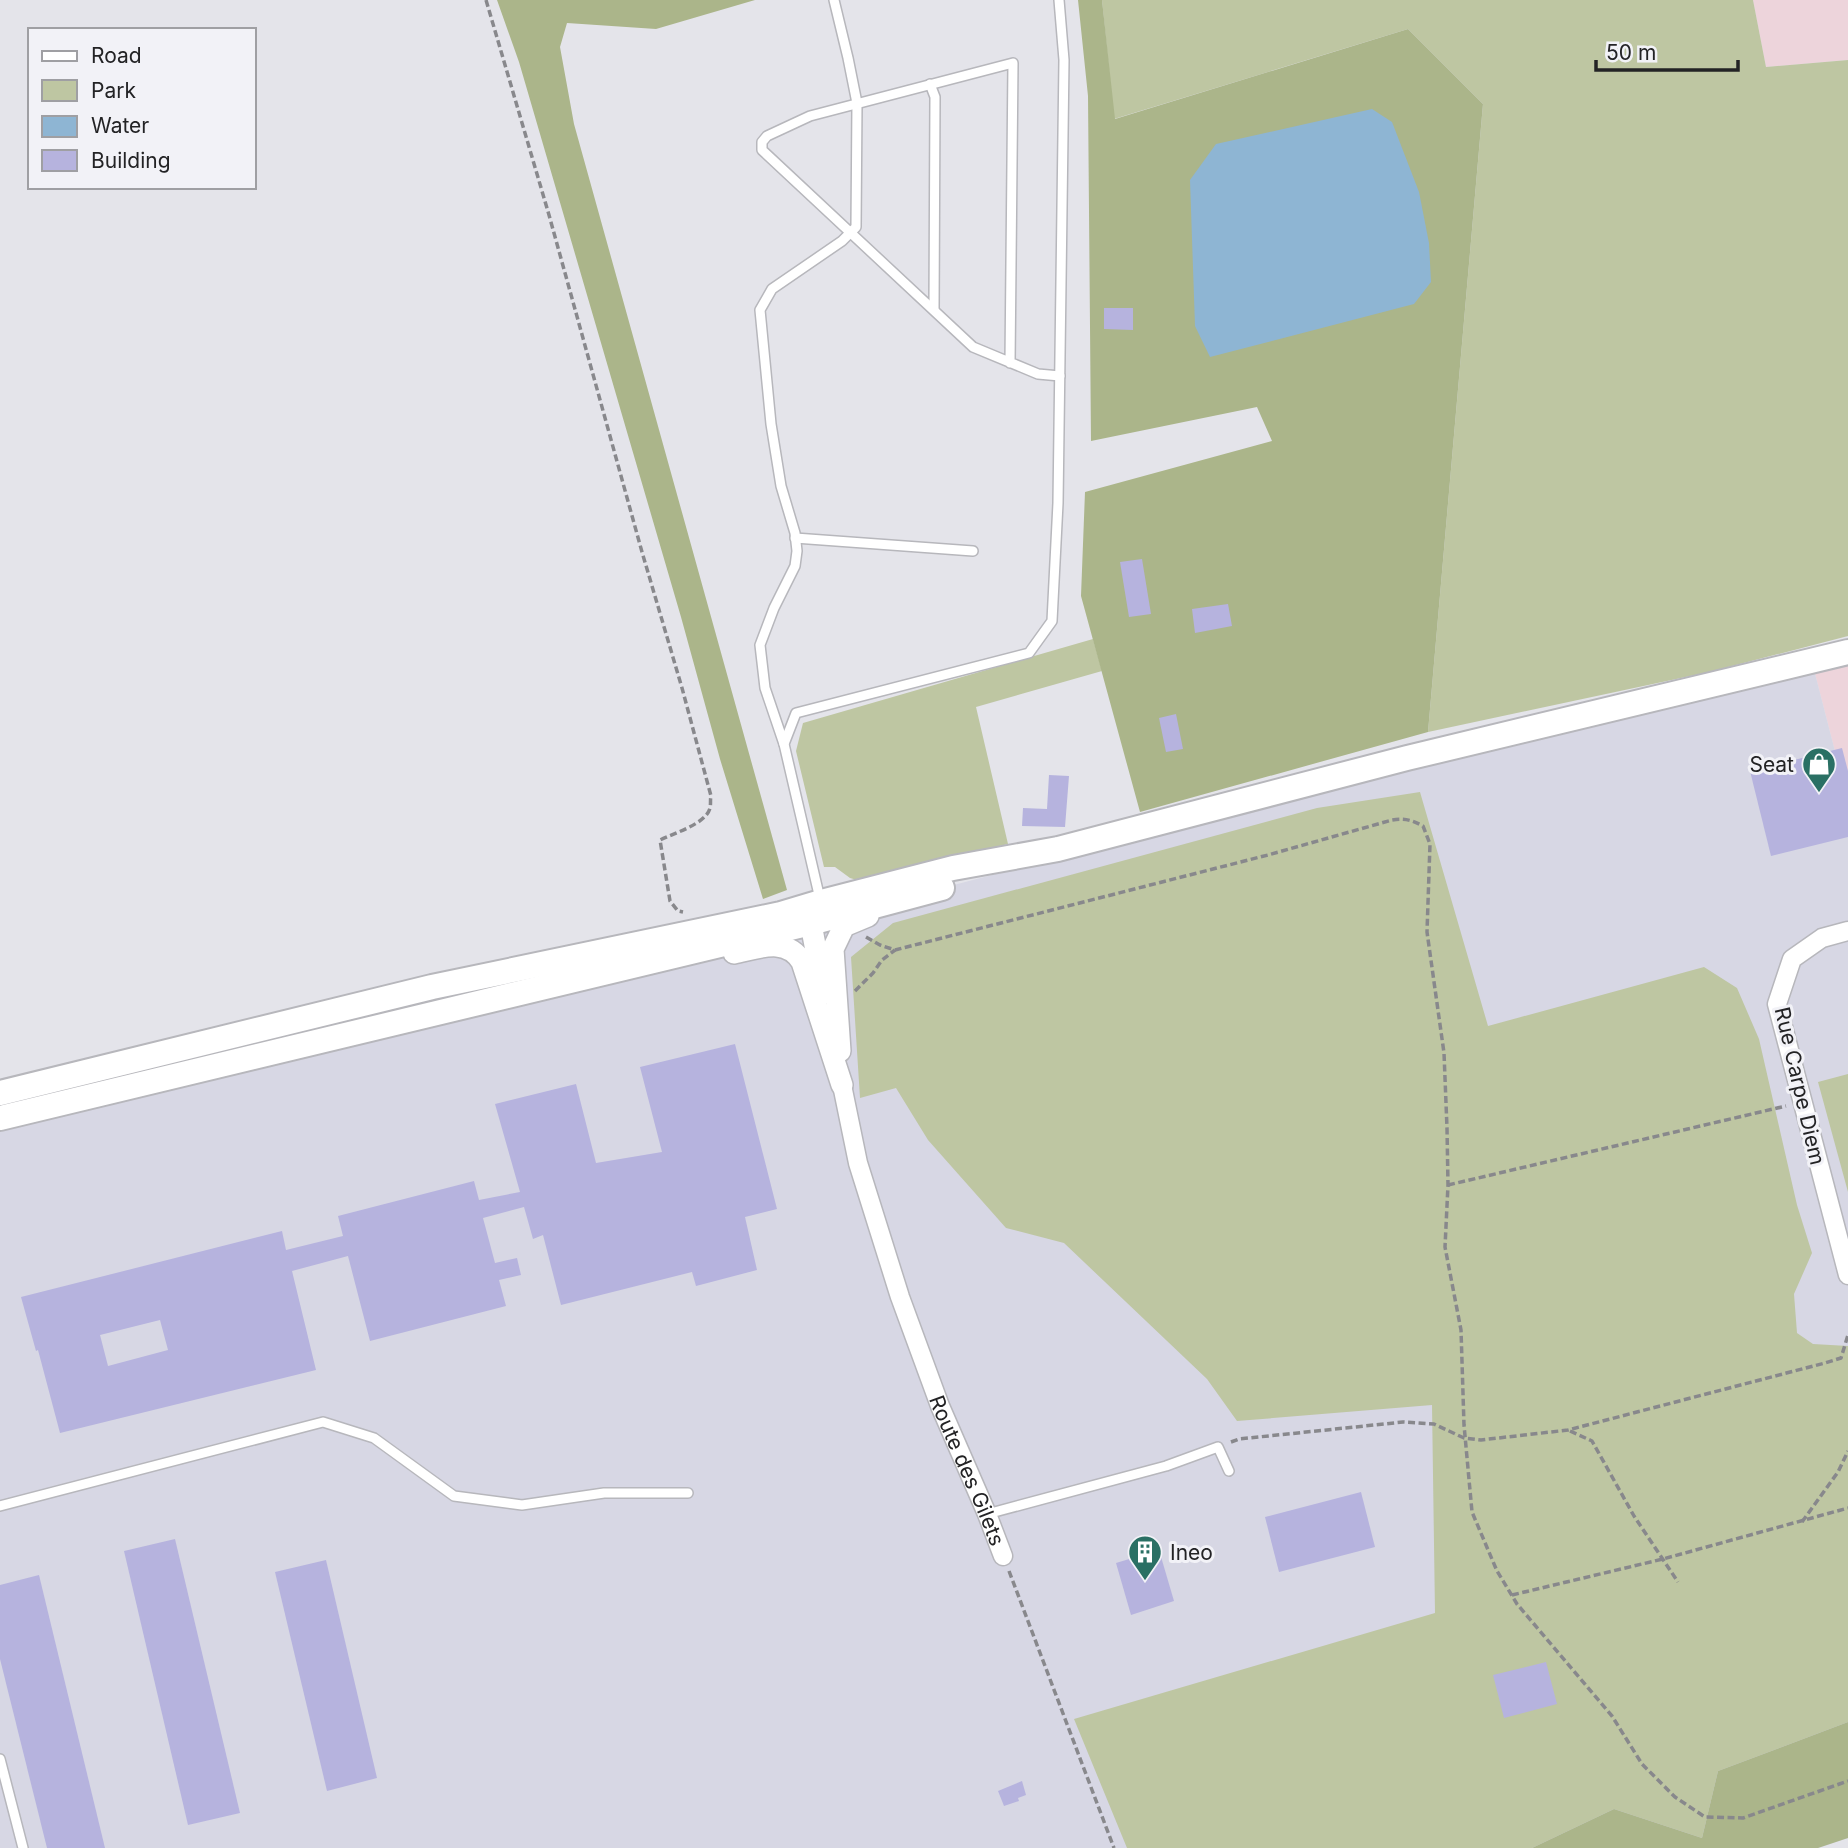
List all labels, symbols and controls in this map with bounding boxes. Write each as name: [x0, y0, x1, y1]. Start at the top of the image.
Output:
legend: [28, 28, 256, 189]
scale bar: [1596, 28, 1738, 72]
text: 50 m: [1606, 40, 1656, 65]
text: Road: [91, 43, 142, 68]
text: Park: [91, 78, 136, 103]
text: Water: [91, 113, 149, 138]
text: Building: [91, 148, 171, 173]
shop icon: Seat: [1800, 745, 1838, 794]
place label: Seat: [1749, 752, 1794, 777]
street label: Rue Carpe Diem: [1770, 1005, 1830, 1167]
street label: Route des Gilets: [925, 1392, 1010, 1549]
building icon: Ineo: [1126, 1533, 1164, 1582]
place label: Ineo: [1170, 1540, 1213, 1565]

